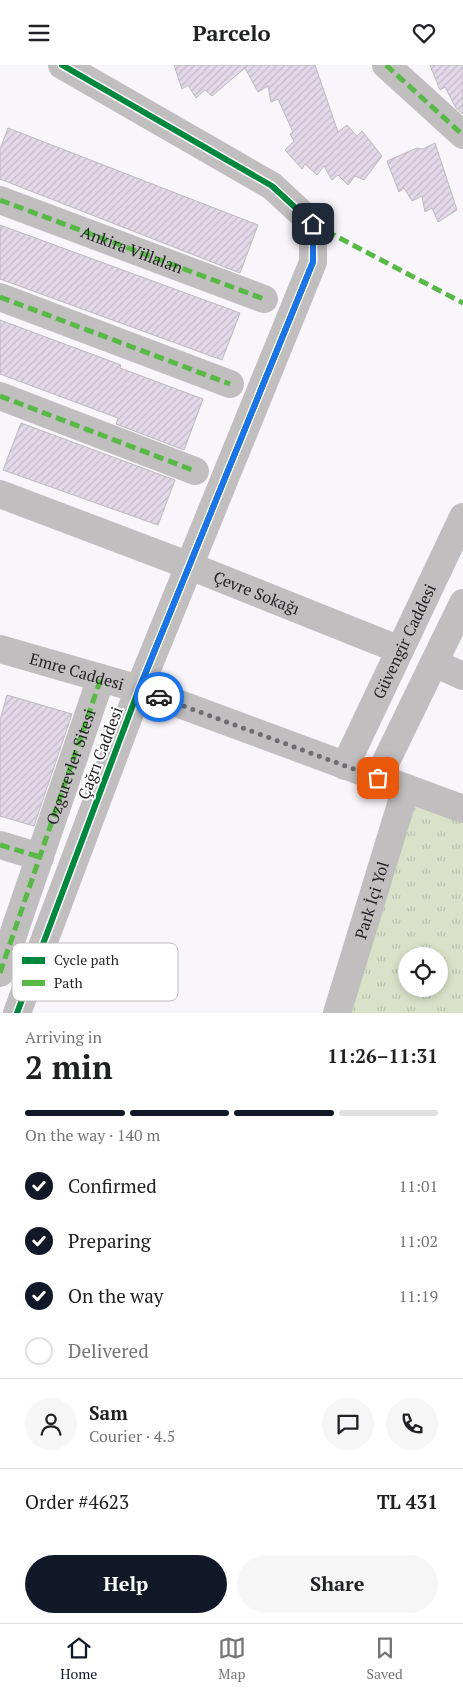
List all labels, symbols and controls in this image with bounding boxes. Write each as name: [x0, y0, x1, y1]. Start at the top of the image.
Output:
text: Parcelo: [192, 18, 271, 47]
icon: menu: [25, 19, 53, 47]
icon: heart: [410, 19, 438, 47]
pin: [292, 203, 334, 245]
icon: home: [299, 210, 327, 238]
street label: Ankira Villalan: [78, 220, 187, 279]
street label: Çevre Sokağı: [210, 566, 303, 620]
street label: Güvengir Caddesi: [367, 580, 441, 702]
street label: Emre Caddesi: [27, 647, 127, 695]
courier: [134, 672, 184, 722]
icon: car: [145, 683, 173, 711]
street label: Çağrı Caddesi: [72, 703, 128, 802]
street label: Ozgurevler Sitesi: [41, 706, 101, 828]
pin: [357, 757, 399, 799]
icon: bag: [364, 764, 392, 792]
street label: Park İçi Yol: [349, 858, 394, 942]
legend: [12, 943, 178, 1001]
map controls: [398, 947, 448, 997]
button: locate: [398, 947, 448, 997]
text: Cycle path: [54, 950, 119, 969]
text: Path: [54, 973, 83, 992]
text: Arriving in: [25, 1026, 102, 1048]
text: 11:26–11:31: [327, 1043, 438, 1068]
text: 2 min: [25, 1046, 113, 1088]
text: On the way · 140 m: [25, 1124, 160, 1146]
icon: check: [25, 1172, 53, 1200]
text: Confirmed: [68, 1173, 157, 1198]
text: 11:01: [399, 1175, 438, 1197]
icon: check: [25, 1227, 53, 1255]
text: Preparing: [68, 1228, 151, 1253]
text: 11:02: [399, 1230, 438, 1252]
icon: check: [25, 1282, 53, 1310]
text: On the way: [68, 1283, 163, 1308]
text: 11:19: [399, 1285, 438, 1307]
text: Delivered: [68, 1338, 149, 1363]
button: person: [25, 1398, 77, 1450]
button: chat: [322, 1398, 374, 1450]
button: phone: [386, 1398, 438, 1450]
text: Sam: [89, 1400, 128, 1425]
text: Courier · 4.5: [89, 1425, 175, 1447]
text: Order #4623: [25, 1489, 129, 1514]
text: TL 431: [377, 1489, 438, 1514]
button: Help: [25, 1555, 227, 1613]
button: Share: [237, 1555, 438, 1613]
tab: Home: [60, 1634, 97, 1683]
tab: Map: [218, 1634, 246, 1683]
tab: Saved: [366, 1634, 403, 1683]

